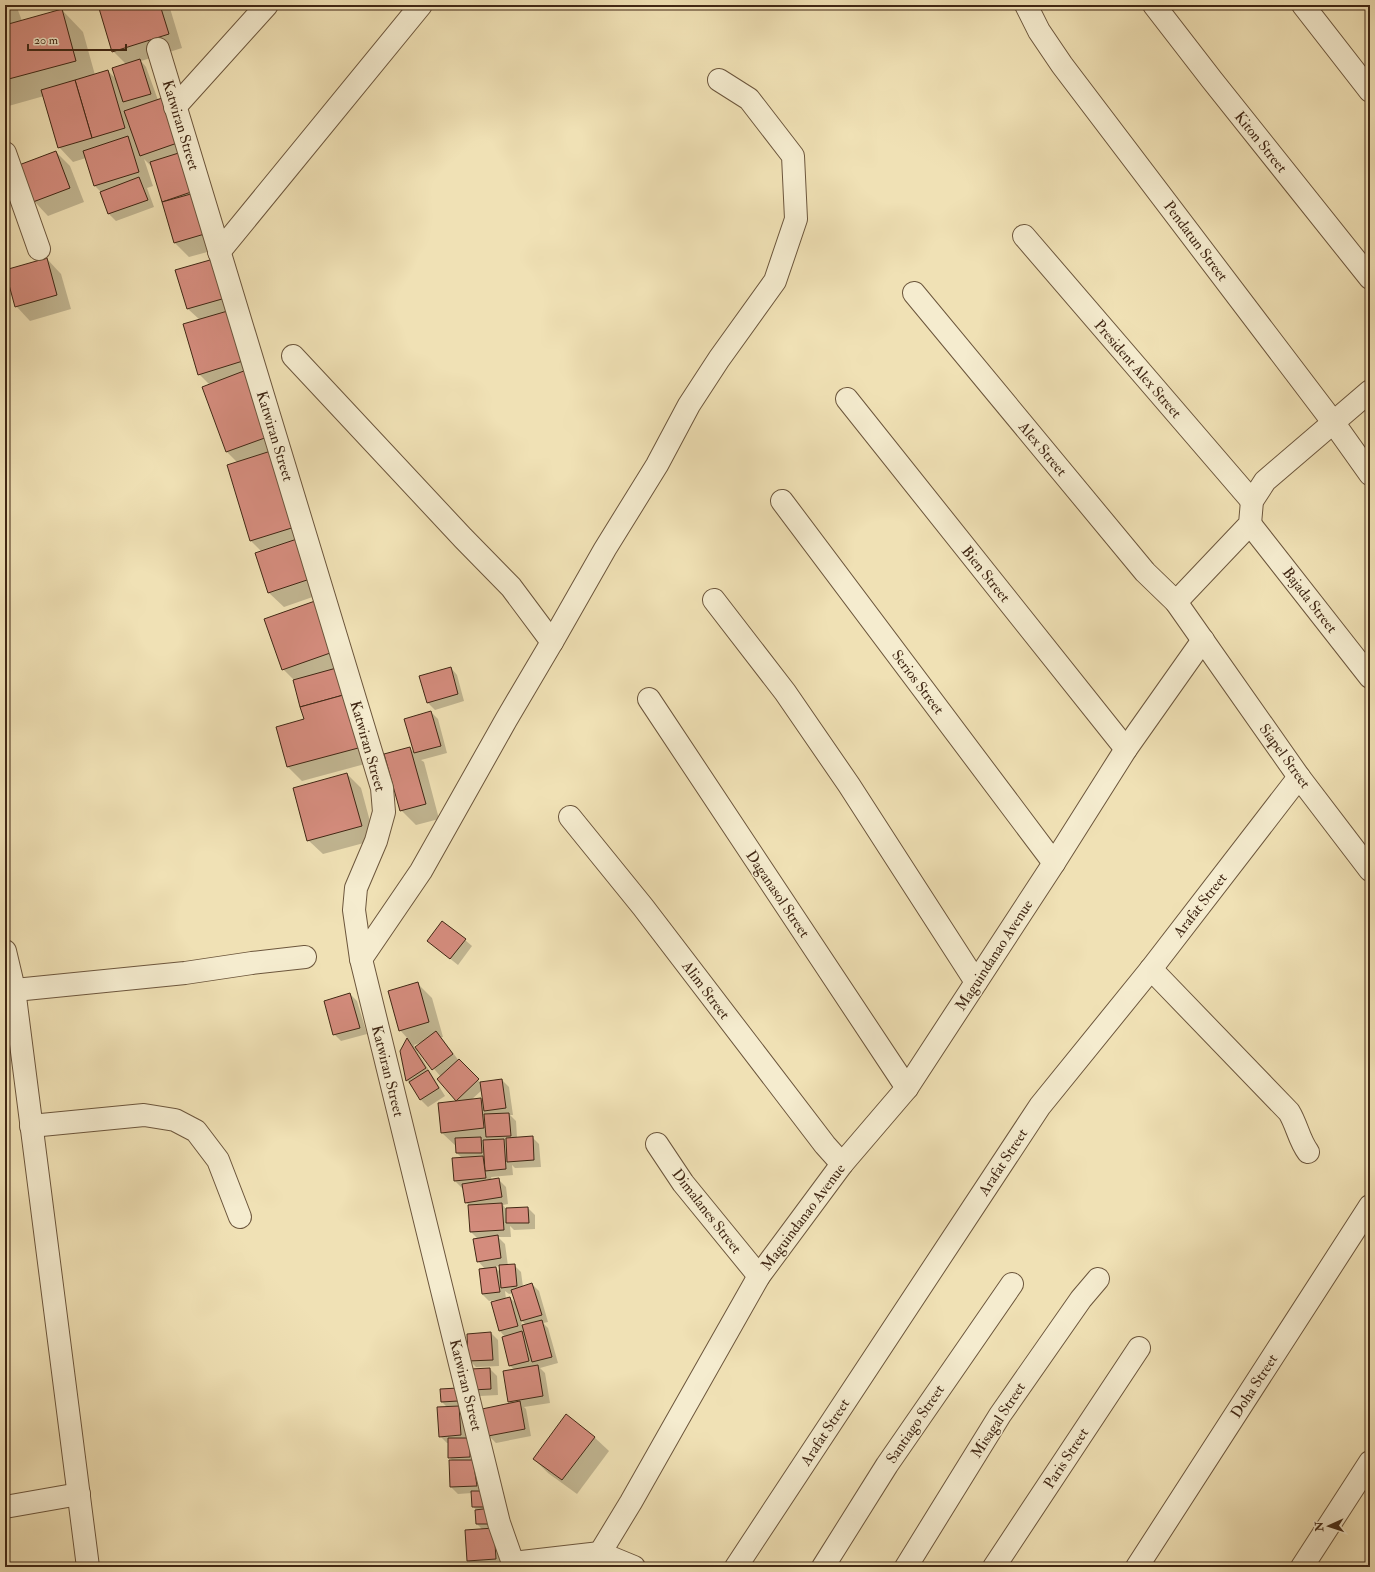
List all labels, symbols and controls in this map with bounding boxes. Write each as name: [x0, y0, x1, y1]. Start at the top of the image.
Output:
scale bar: [28, 26, 126, 52]
text: 20 m: [34, 33, 59, 48]
street label: Katwiran Street: [158, 78, 203, 173]
street label: Kiton Street: [1230, 108, 1291, 177]
street label: Pendatun Street: [1159, 197, 1232, 285]
street label: President Alex Street: [1090, 316, 1186, 423]
street label: Katwiran Street: [252, 389, 297, 484]
street label: Alex Street: [1014, 417, 1071, 481]
street label: Bien Street: [957, 542, 1014, 606]
street label: Bajada Street: [1278, 564, 1341, 637]
street label: Serios Street: [887, 646, 948, 718]
street label: Katwiran Street: [345, 699, 390, 794]
street label: Siapel Street: [1254, 720, 1315, 793]
street label: Daganasol Street: [741, 847, 814, 942]
street label: Arafat Street: [1169, 869, 1232, 942]
street label: Maguindanao Avenue: [951, 896, 1037, 1014]
street label: Alim Street: [677, 957, 734, 1023]
street label: Katwiran Street: [367, 1023, 408, 1119]
street label: Arafat Street: [974, 1125, 1032, 1200]
street label: Maguindanao Avenue: [757, 1160, 850, 1274]
street label: Dimalanes Street: [668, 1165, 746, 1258]
street label: Katwiran Street: [445, 1337, 486, 1433]
street label: Doha Street: [1227, 1350, 1282, 1422]
street label: Misagal Street: [967, 1379, 1030, 1462]
street label: Santiago Street: [882, 1381, 949, 1467]
street label: Arafat Street: [796, 1395, 854, 1470]
street label: Paris Street: [1040, 1424, 1093, 1492]
north arrow: [1309, 1506, 1349, 1546]
text: N: [1313, 1520, 1326, 1533]

